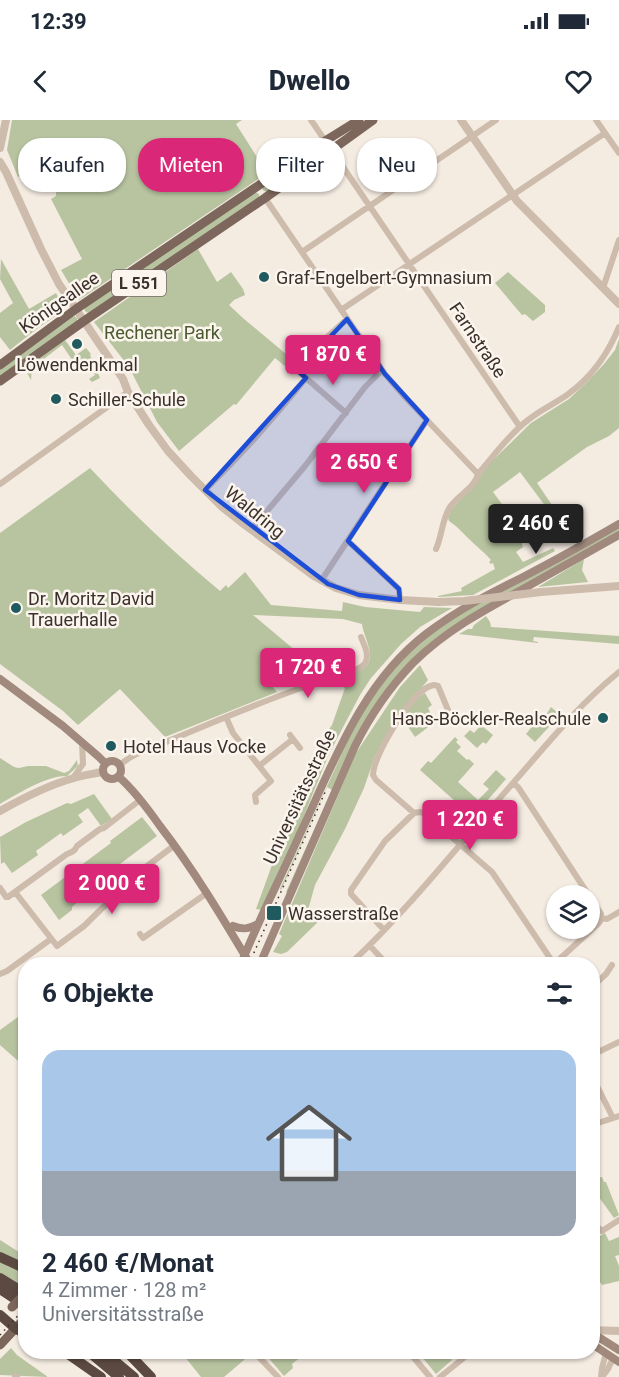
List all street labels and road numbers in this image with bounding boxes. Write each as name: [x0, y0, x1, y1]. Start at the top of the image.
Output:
street label: Königsallee: [15, 267, 103, 337]
road number: L 551: [112, 270, 166, 296]
street label: Farnstraße: [445, 298, 511, 382]
street label: Waldring: [221, 482, 289, 542]
street label: Universitätsstraße: [259, 727, 339, 867]

